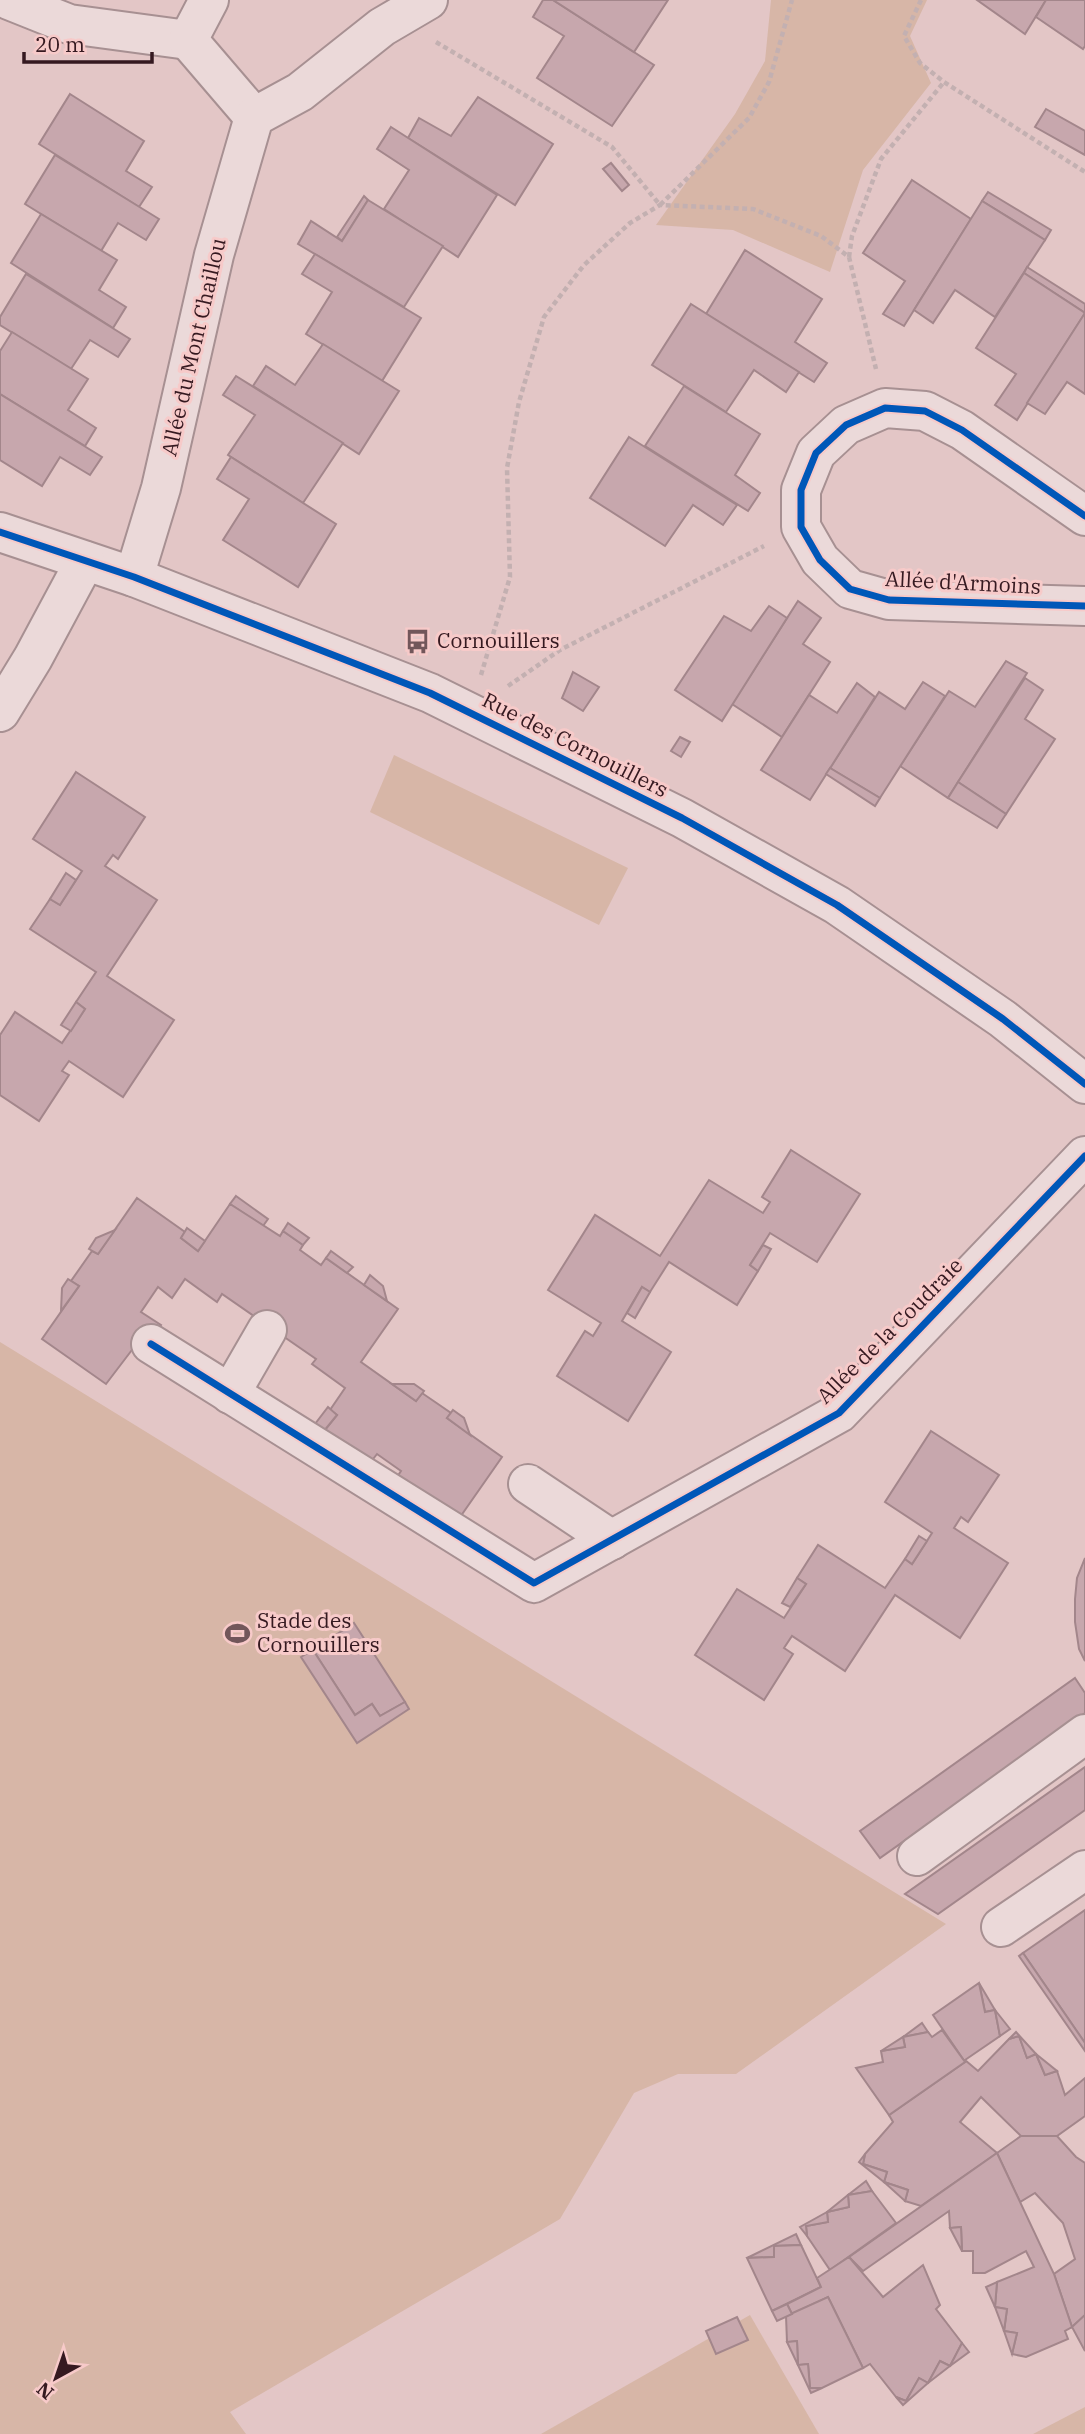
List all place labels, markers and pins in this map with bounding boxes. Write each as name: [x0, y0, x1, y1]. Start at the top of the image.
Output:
place label: Cornouillers: [437, 626, 560, 654]
bus stop icon: Cornouillers: [403, 627, 431, 655]
place label: Stade des Cornouillers: [257, 1606, 380, 1658]
sports icon: Stade des Cornouillers: [223, 1619, 251, 1647]

